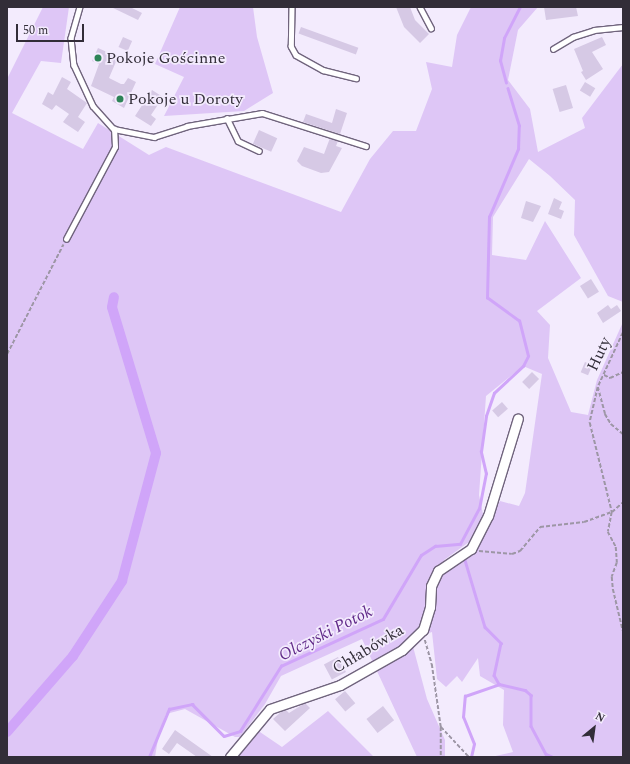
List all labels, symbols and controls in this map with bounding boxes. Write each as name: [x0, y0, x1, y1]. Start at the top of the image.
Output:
scale bar: [18, 16, 86, 42]
text: 50 m: [23, 21, 48, 40]
place label: Pokoje Gościnne: [106, 48, 225, 68]
marker: Pokoje Gościnne: [93, 53, 103, 63]
place label: Pokoje u Doroty: [128, 89, 243, 109]
marker: Pokoje u Doroty: [115, 94, 125, 104]
street label: Huty: [583, 334, 615, 374]
water label: Olczyski Potok: [276, 602, 376, 666]
street label: Chłabówka: [329, 620, 407, 678]
text: N: [592, 707, 608, 727]
north arrow: [574, 708, 614, 748]

